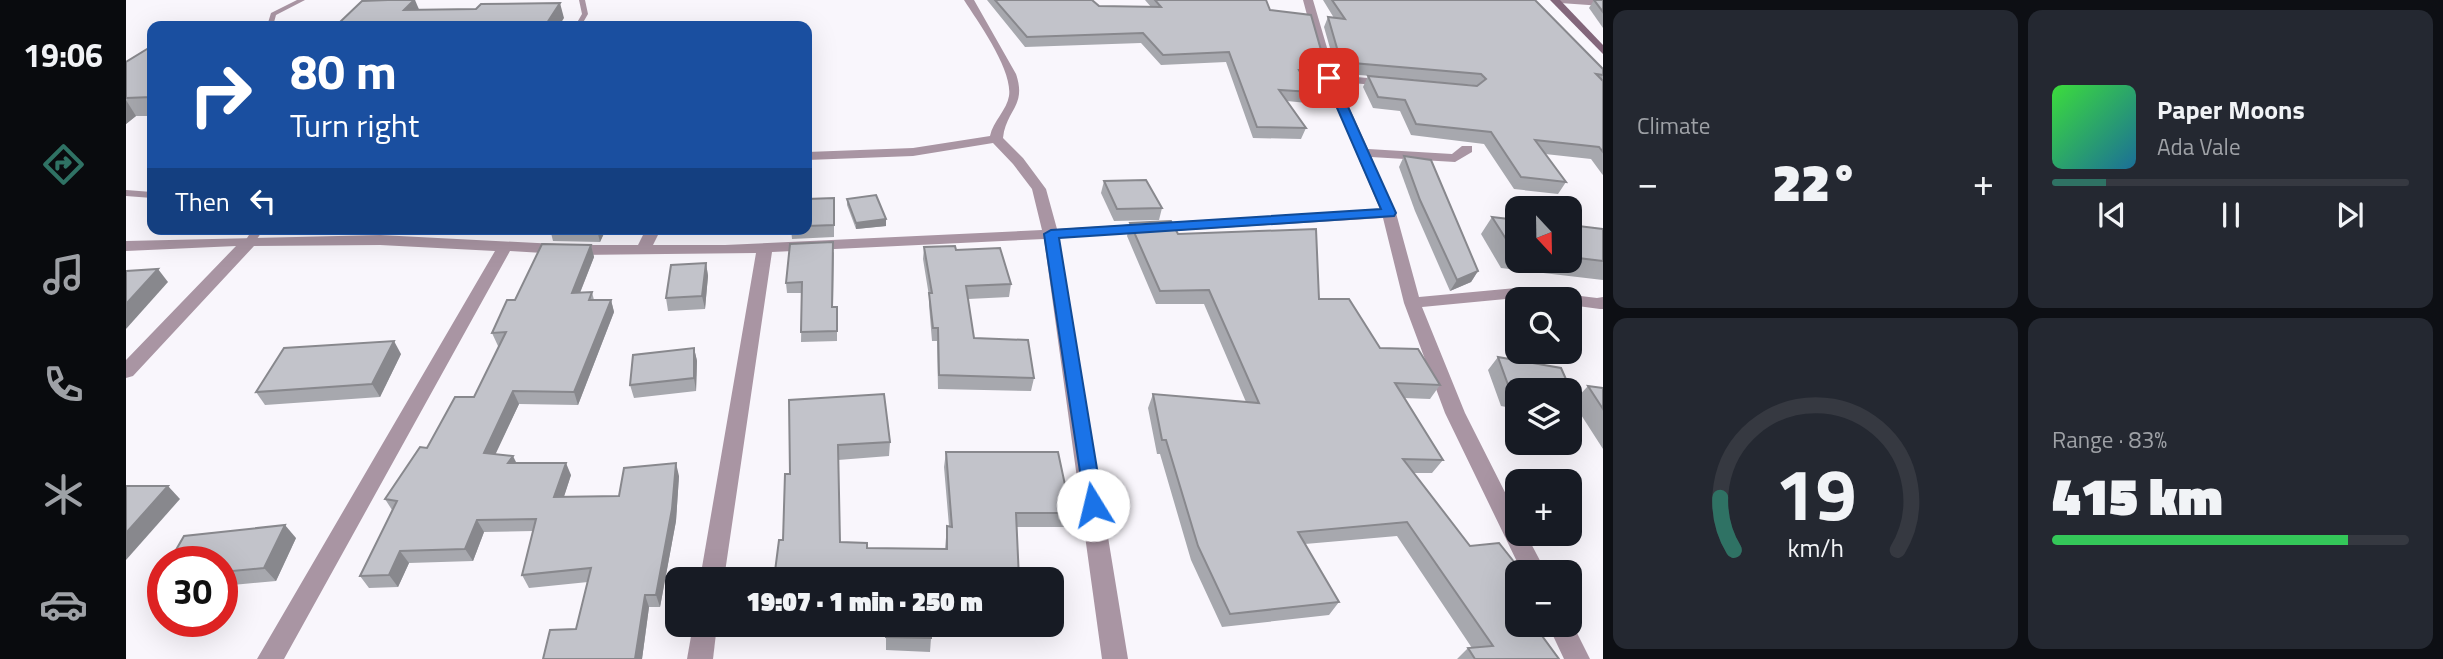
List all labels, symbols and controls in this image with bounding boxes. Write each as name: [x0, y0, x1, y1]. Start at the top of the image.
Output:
text: 19:06: [23, 31, 103, 79]
text: 80 m: [290, 33, 397, 108]
pin: [1299, 48, 1359, 108]
icon: right: [175, 49, 266, 140]
icon: arrive: [1310, 59, 1348, 97]
text: Paper Moons: [2157, 90, 2305, 129]
text: Turn right: [290, 101, 419, 149]
text: Climate: [1637, 108, 1710, 143]
text: Ada Vale: [2157, 129, 2241, 164]
icon: directions: [39, 140, 88, 189]
text: 22°: [1773, 142, 1858, 221]
text: −: [1637, 153, 1658, 211]
text: +: [1973, 153, 1994, 211]
text: Then: [175, 182, 230, 221]
icon: left: [244, 182, 282, 220]
north arrow: [1505, 196, 1582, 273]
map controls: [1505, 196, 1582, 637]
icon: previous: [2093, 196, 2131, 234]
icon: pause: [2212, 196, 2250, 234]
icon: next: [2331, 196, 2369, 234]
icon: music: [39, 250, 88, 299]
button: search: [1505, 287, 1582, 364]
icon: phone: [39, 360, 88, 409]
button: layers: [1505, 378, 1582, 455]
text: Range · 83%: [2052, 422, 2167, 457]
text: 19: [1775, 438, 1856, 548]
text: 415 km: [2052, 456, 2223, 535]
position arrow: [1056, 468, 1130, 542]
button: +: [1505, 469, 1582, 546]
icon: climate: [39, 470, 88, 519]
text: km/h: [1787, 528, 1844, 566]
speed limit sign: 30: [147, 546, 238, 637]
button: −: [1505, 560, 1582, 637]
icon: car: [39, 580, 88, 629]
text: 19:07 · 1 min · 250 m: [746, 582, 983, 621]

